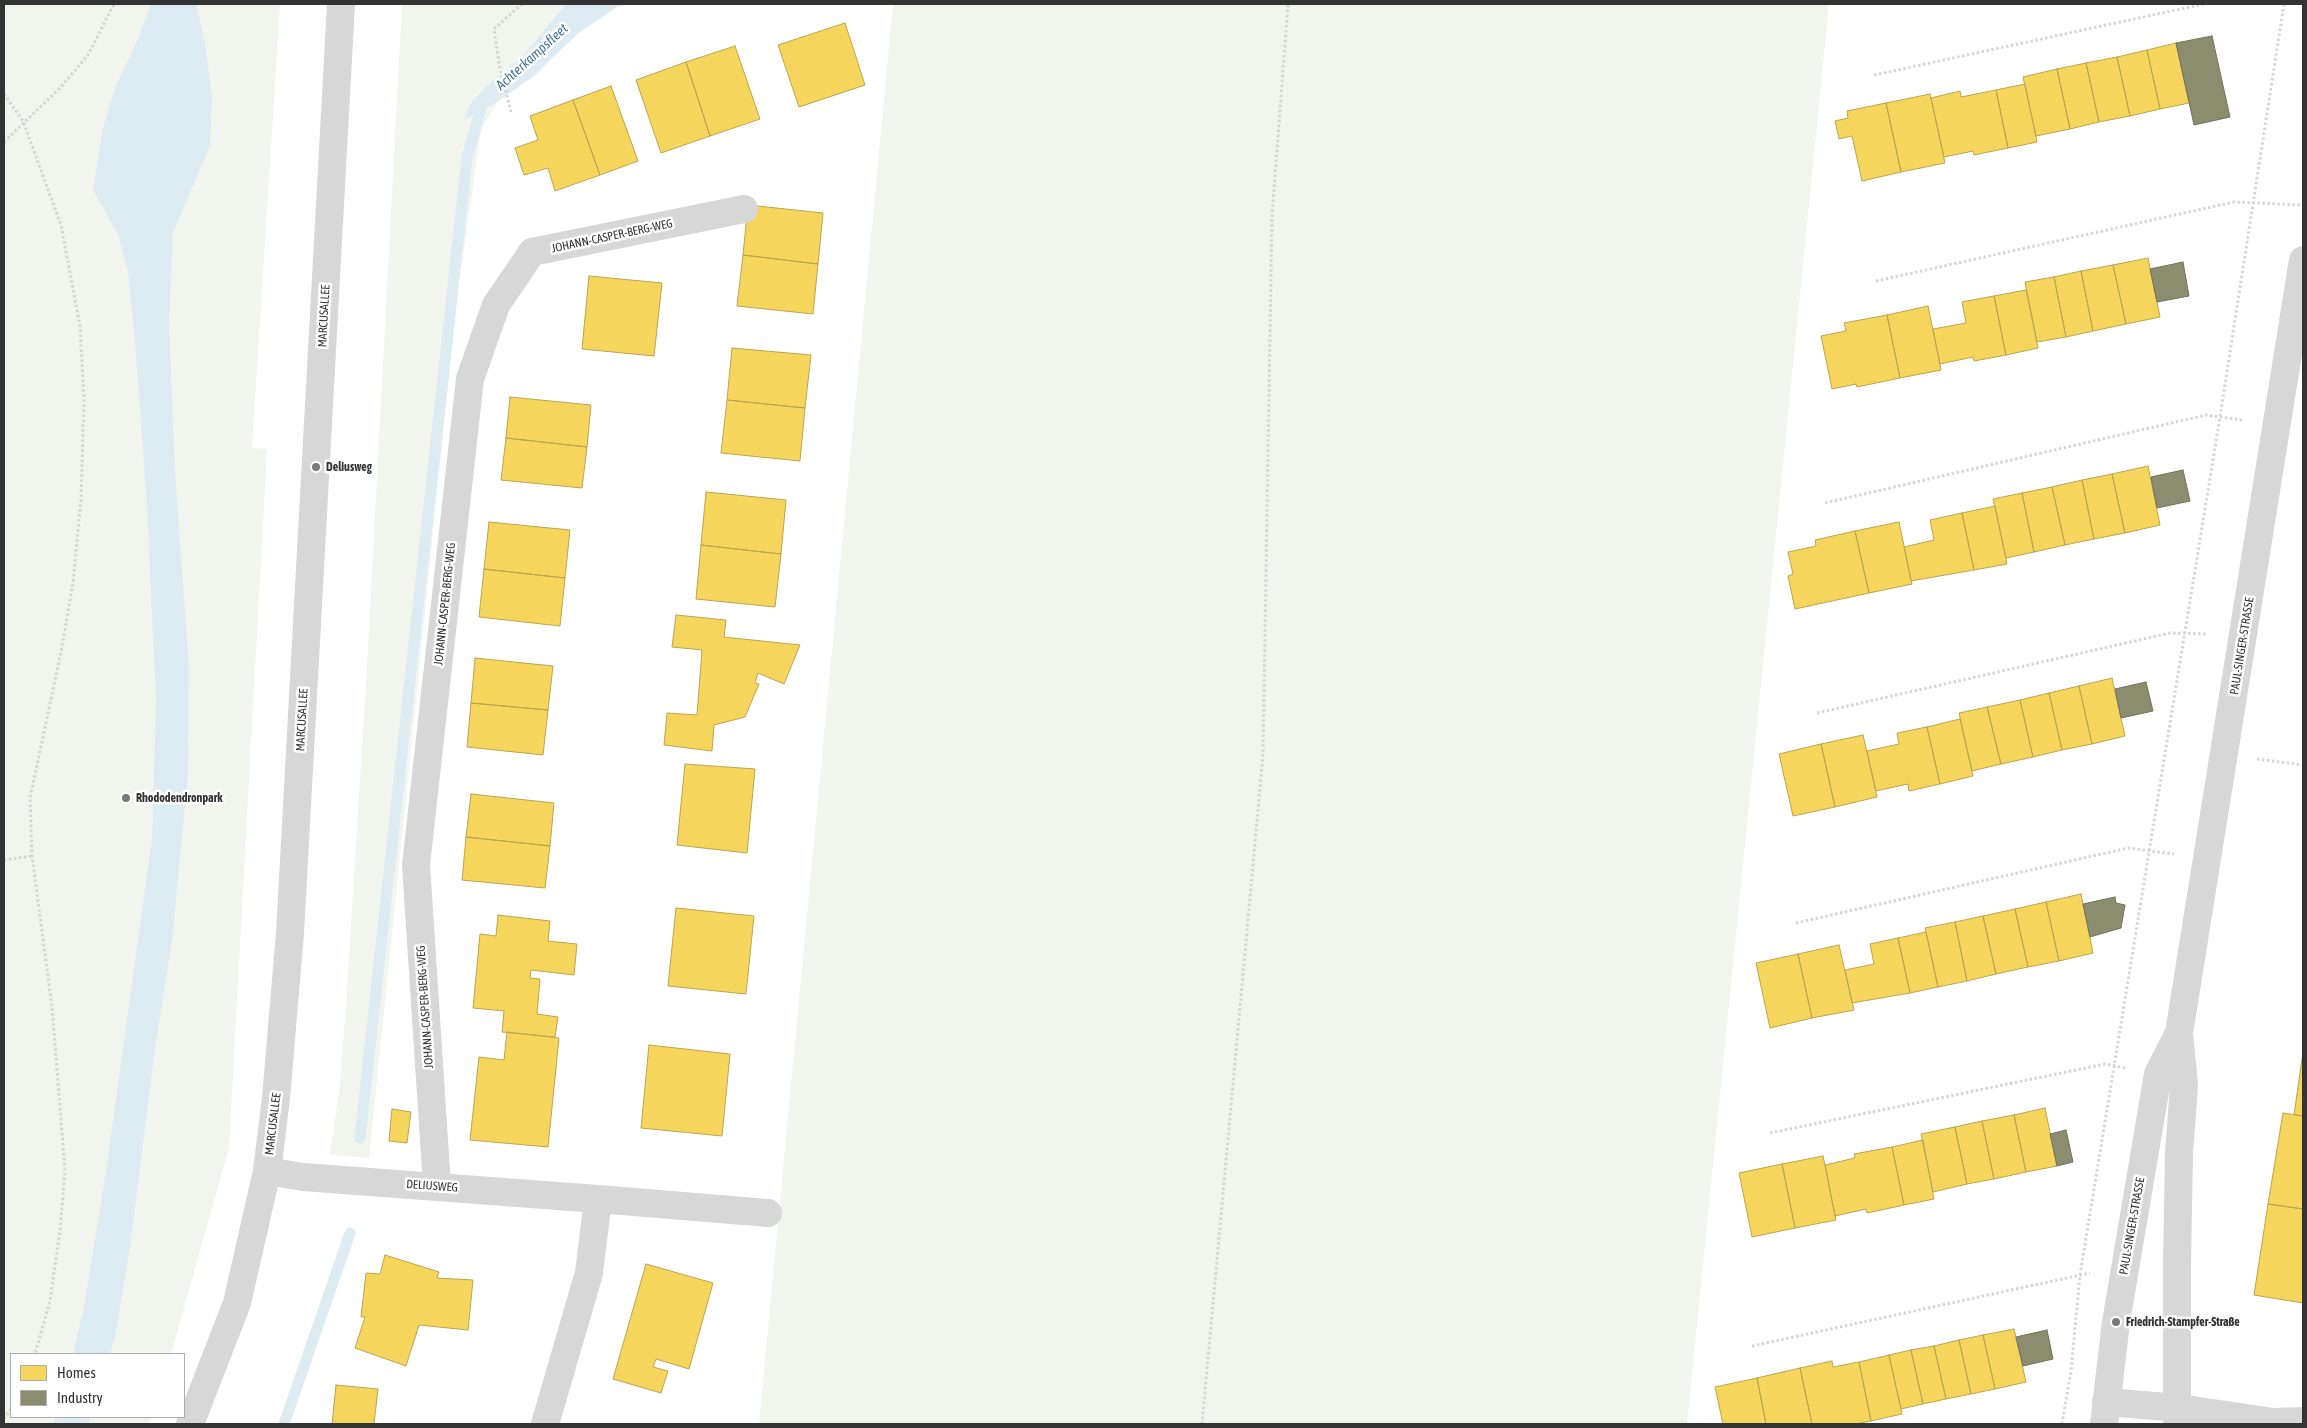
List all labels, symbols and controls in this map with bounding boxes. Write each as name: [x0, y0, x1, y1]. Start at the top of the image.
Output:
water label: Achterkampsfleet: [493, 20, 571, 94]
street label: JOHANN-CASPER-BERG-WEG: [550, 216, 674, 256]
street label: MARCUSALLEE: [315, 284, 333, 348]
place label: Deliusweg: [326, 460, 372, 474]
marker: Deliusweg: [310, 461, 322, 473]
street label: JOHANN-CASPER-BERG-WEG: [431, 542, 459, 666]
street label: PAUL-SINGER-STRASSE: [2227, 596, 2257, 696]
street label: MARCUSALLEE: [293, 688, 311, 752]
place label: Rhododendronpark: [136, 791, 223, 805]
marker: Rhododendronpark: [120, 792, 132, 804]
street label: JOHANN-CASPER-BERG-WEG: [414, 945, 436, 1069]
street label: MARCUSALLEE: [262, 1092, 284, 1156]
street label: PAUL-SINGER-STRASSE: [2116, 1176, 2148, 1276]
street label: DELIUSWEG: [406, 1177, 458, 1195]
place label: Friedrich-Stampfer-Straße: [2126, 1315, 2240, 1329]
marker: Friedrich-Stampfer-Straße: [2110, 1316, 2122, 1328]
legend: [10, 1353, 185, 1418]
text: Homes: [57, 1364, 96, 1381]
text: Industry: [57, 1389, 103, 1406]

